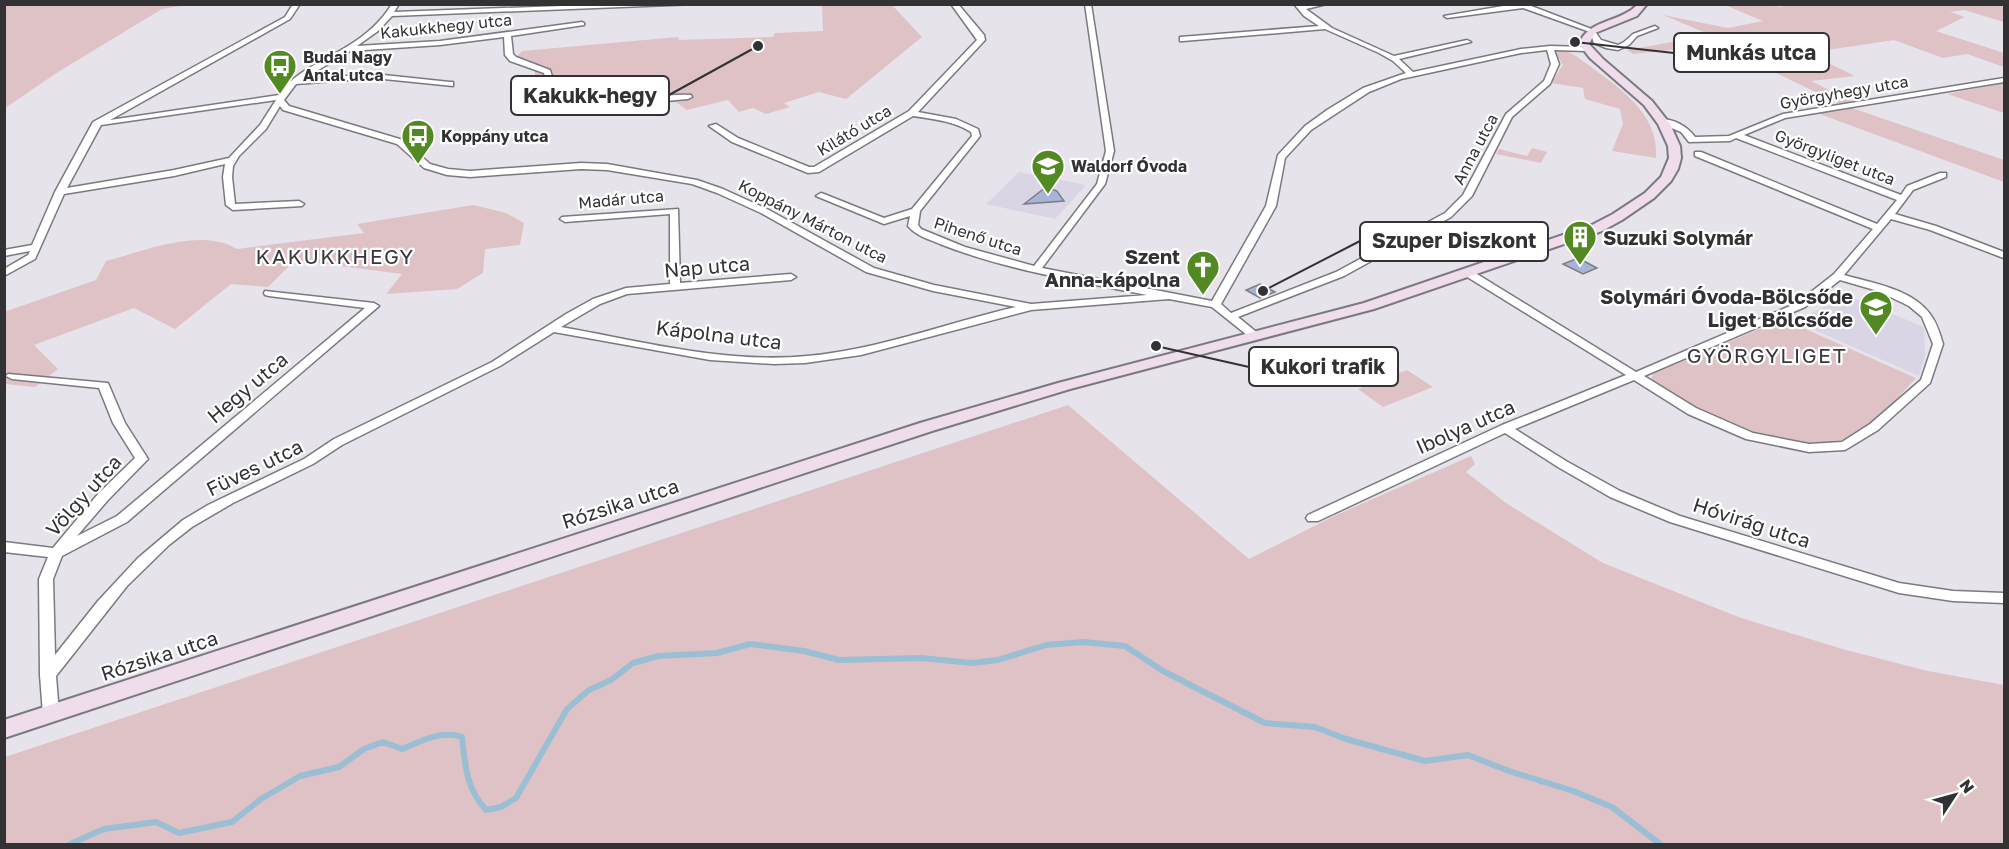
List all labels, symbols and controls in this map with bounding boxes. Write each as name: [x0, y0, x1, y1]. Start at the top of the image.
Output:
street label: Kakukkhegy utca: [379, 9, 513, 43]
callout: Munkás utca: [1674, 33, 1829, 72]
text: Munkás utca: [1686, 39, 1816, 65]
place label: Budai Nagy Antal utca: [303, 47, 393, 85]
bus stop icon: Budai Nagy Antal utca: [262, 48, 298, 95]
street label: Györgyhegy utca: [1778, 71, 1910, 113]
callout: Kakukk-hegy: [511, 76, 669, 115]
text: Kakukk-hegy: [523, 82, 657, 108]
street label: Kilátó utca: [813, 100, 895, 160]
street label: Anna utca: [1448, 110, 1502, 188]
bus stop icon: Koppány utca: [400, 118, 436, 165]
street label: Györgyliget utca: [1772, 125, 1898, 189]
place label: Koppány utca: [441, 126, 548, 146]
school or university icon: Waldorf Óvoda: [1030, 148, 1066, 195]
place label: Waldorf Óvoda: [1071, 156, 1187, 176]
street label: Koppány Márton utca: [735, 175, 891, 267]
street label: Madár utca: [577, 185, 665, 213]
street label: Pihenő utca: [932, 212, 1024, 260]
building icon: Suzuki Solymár: [1562, 219, 1598, 266]
callout: Szuper Diszkont: [1360, 222, 1548, 261]
place label: Suzuki Solymár: [1603, 225, 1753, 249]
text: Szuper Diszkont: [1372, 227, 1536, 253]
district label: KAKUKKHEGY: [255, 243, 415, 269]
place label: Szent Anna-kápolna: [1045, 244, 1180, 291]
church icon: Szent Anna-kápolna: [1185, 249, 1221, 296]
street label: Nap utca: [663, 250, 751, 282]
place label: Solymári Óvoda-Bölcsőde Liget Bölcsőde: [1600, 284, 1853, 331]
school or university icon: Solymári Óvoda-Bölcsőde Liget Bölcsőde: [1858, 289, 1894, 336]
street label: Kápolna utca: [655, 314, 783, 354]
district label: GYÖRGYLIGET: [1687, 342, 1847, 368]
street label: Hegy utca: [202, 346, 292, 428]
callout: Kukori trafik: [1249, 347, 1398, 386]
text: Kukori trafik: [1260, 353, 1386, 379]
street label: Ibolya utca: [1412, 394, 1518, 458]
street label: Füves utca: [202, 433, 306, 501]
street label: Völgy utca: [40, 449, 126, 541]
street label: Rózsika utca: [559, 473, 681, 533]
street label: Hóvirág utca: [1690, 492, 1814, 552]
street label: Rózsika utca: [98, 625, 220, 685]
north arrow: [1925, 765, 1985, 825]
text: N: [1955, 775, 1979, 797]

